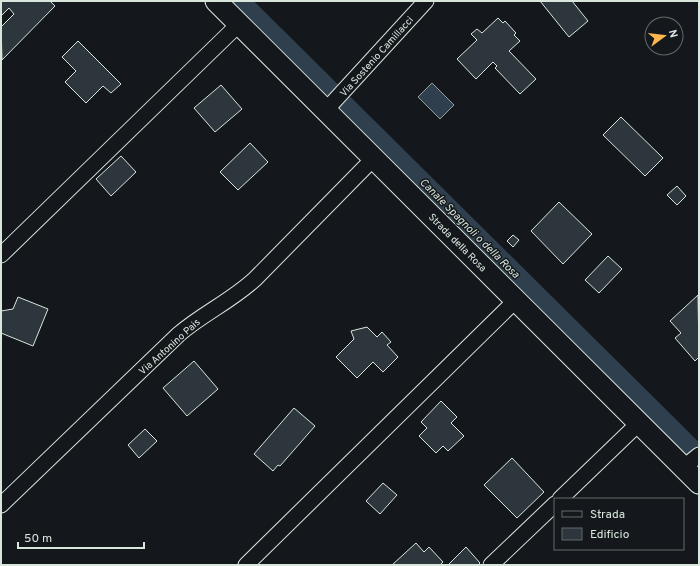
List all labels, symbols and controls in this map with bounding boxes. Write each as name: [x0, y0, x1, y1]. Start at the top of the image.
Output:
street label: Via Sostenio Camillacci: [338, 14, 417, 100]
north arrow: [644, 16, 684, 56]
text: N: [665, 28, 680, 39]
water label: Canale Spagnoli o della Rosa: [416, 176, 523, 282]
street label: Strada della Rosa: [425, 211, 489, 275]
street label: Via Antonino Pais: [137, 316, 204, 378]
legend: [554, 498, 684, 550]
text: Strada: [590, 507, 625, 523]
scale bar: [18, 524, 144, 550]
text: Edificio: [590, 527, 630, 543]
text: 50 m: [24, 531, 52, 547]

